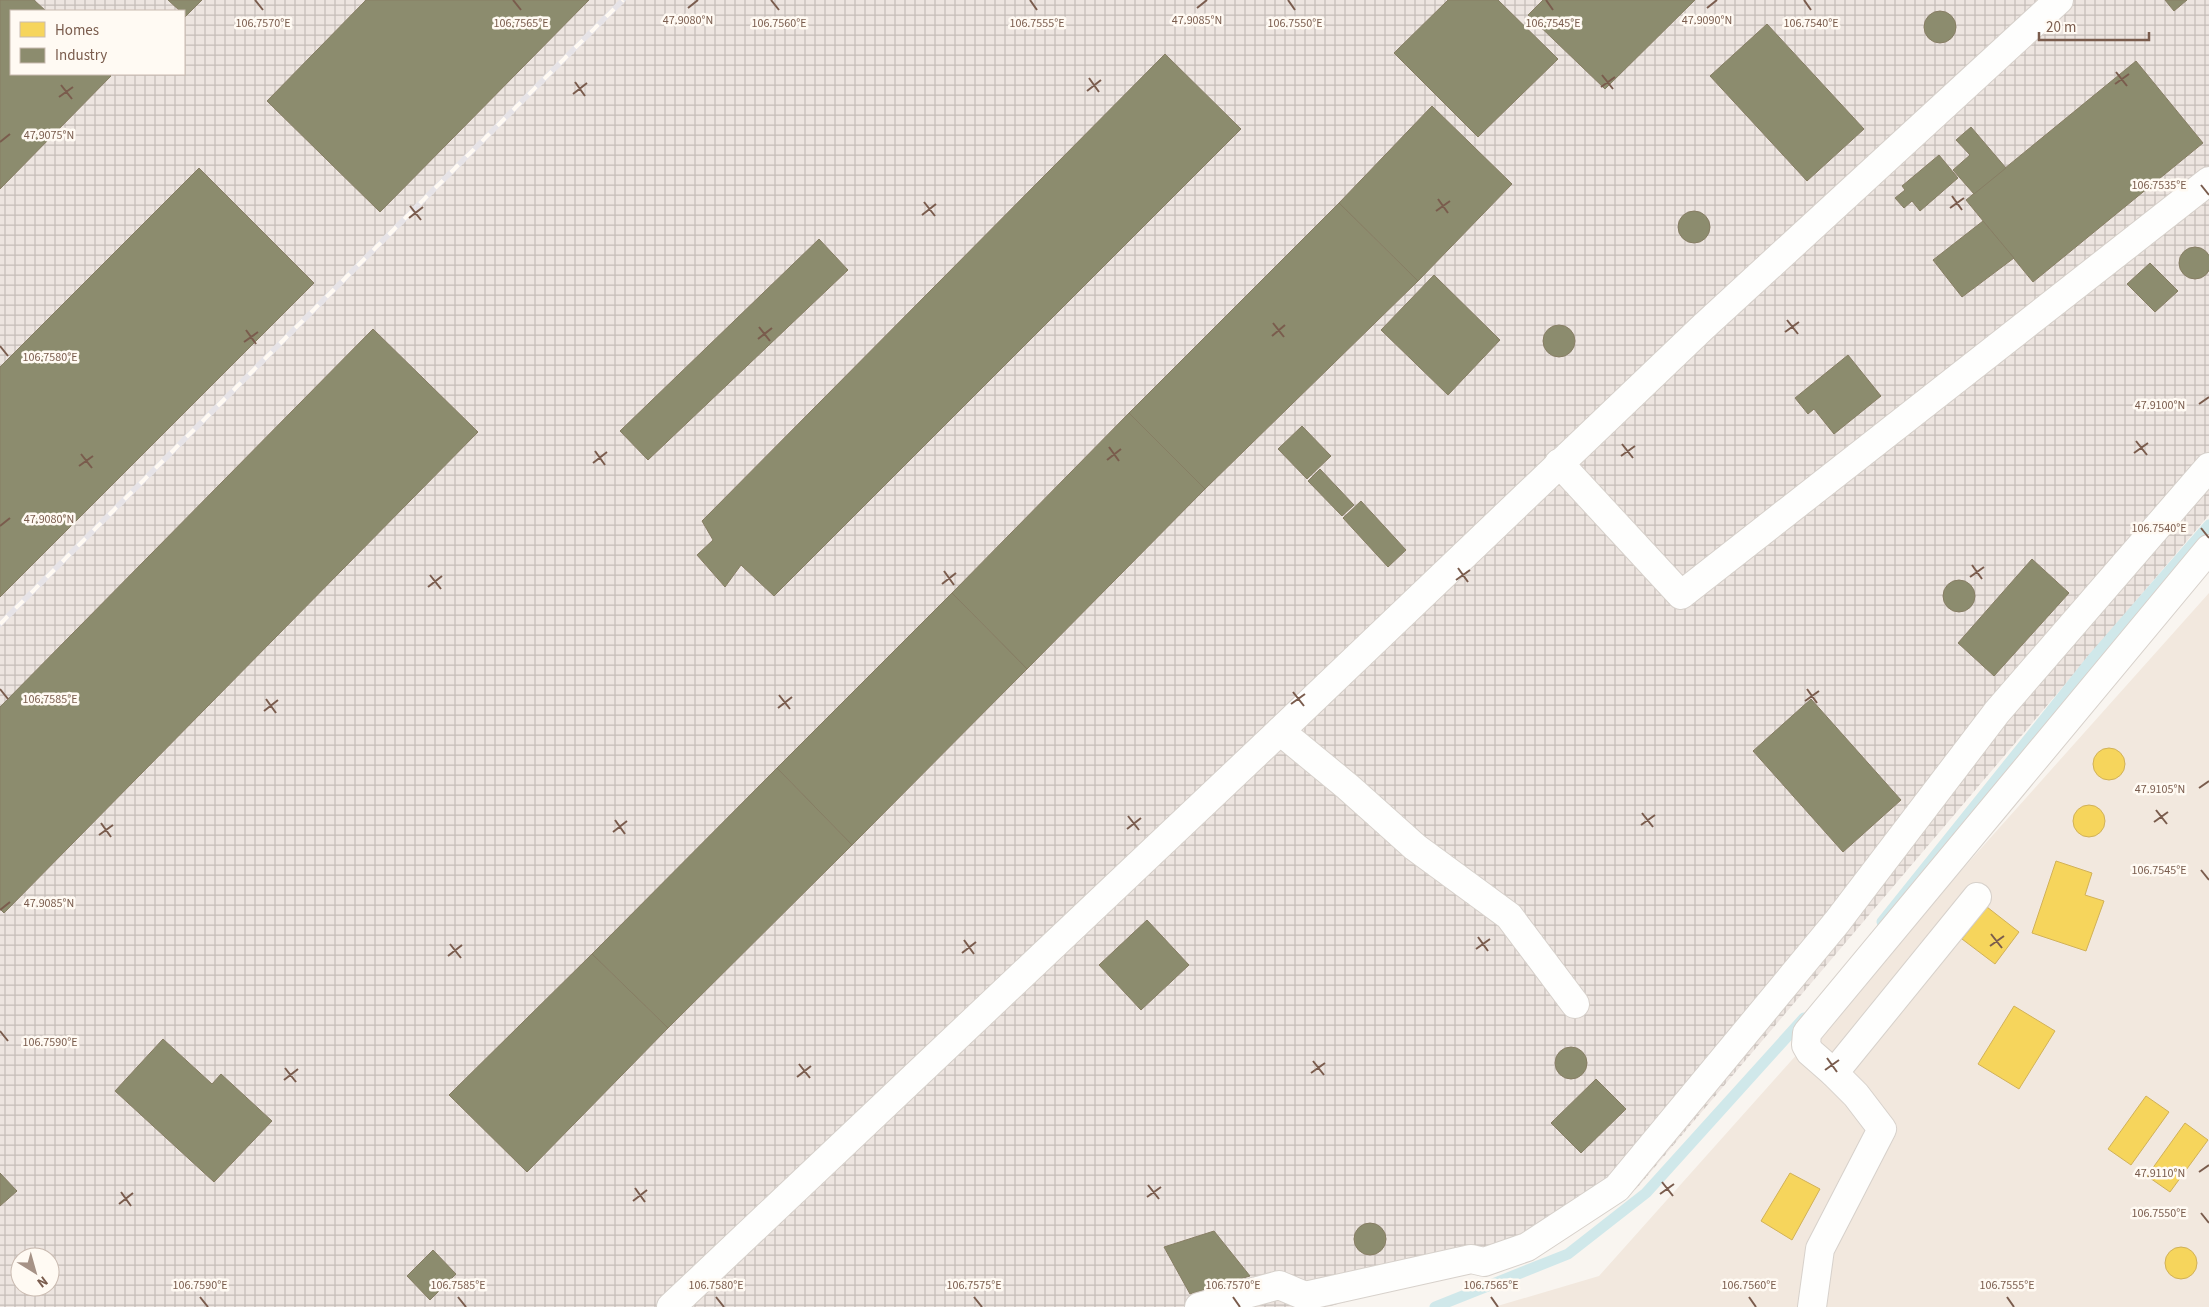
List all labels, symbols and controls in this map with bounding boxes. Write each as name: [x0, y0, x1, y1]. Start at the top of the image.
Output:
legend: [10, 10, 185, 75]
scale bar: [2039, 10, 2149, 42]
text: 47.9080°N: [663, 12, 713, 29]
text: 47.9085°N: [1172, 12, 1222, 29]
text: 47.9090°N: [1682, 12, 1732, 29]
text: 106.7570°E: [235, 15, 291, 32]
text: 106.7565°E: [493, 15, 549, 32]
text: 106.7560°E: [751, 15, 807, 32]
text: 106.7555°E: [1009, 15, 1065, 32]
text: 106.7550°E: [1267, 15, 1323, 32]
text: 106.7545°E: [1525, 15, 1581, 32]
text: 106.7540°E: [1783, 15, 1839, 32]
text: 20 m: [2046, 17, 2076, 38]
text: Homes: [55, 20, 99, 41]
text: Industry: [55, 45, 107, 66]
text: 47.9075°N: [24, 127, 74, 144]
text: 106.7535°E: [2131, 177, 2187, 194]
text: 106.7580°E: [22, 349, 78, 366]
text: 47.9100°N: [2135, 397, 2185, 414]
text: 47.9080°N: [24, 511, 74, 528]
text: 106.7540°E: [2131, 520, 2187, 537]
text: 106.7585°E: [22, 691, 78, 708]
text: 47.9105°N: [2135, 781, 2185, 798]
text: 106.7545°E: [2131, 862, 2187, 879]
text: 47.9085°N: [24, 895, 74, 912]
text: 106.7590°E: [22, 1034, 78, 1051]
text: 47.9110°N: [2135, 1165, 2185, 1182]
text: 106.7550°E: [2131, 1205, 2187, 1222]
north arrow: [10, 1247, 60, 1297]
text: N: [32, 1271, 52, 1292]
text: 106.7590°E: [172, 1277, 228, 1294]
text: 106.7585°E: [430, 1277, 486, 1294]
text: 106.7580°E: [688, 1277, 744, 1294]
text: 106.7575°E: [946, 1277, 1002, 1294]
text: 106.7570°E: [1205, 1277, 1261, 1294]
text: 106.7565°E: [1463, 1277, 1519, 1294]
text: 106.7560°E: [1721, 1277, 1777, 1294]
text: 106.7555°E: [1979, 1277, 2035, 1294]

